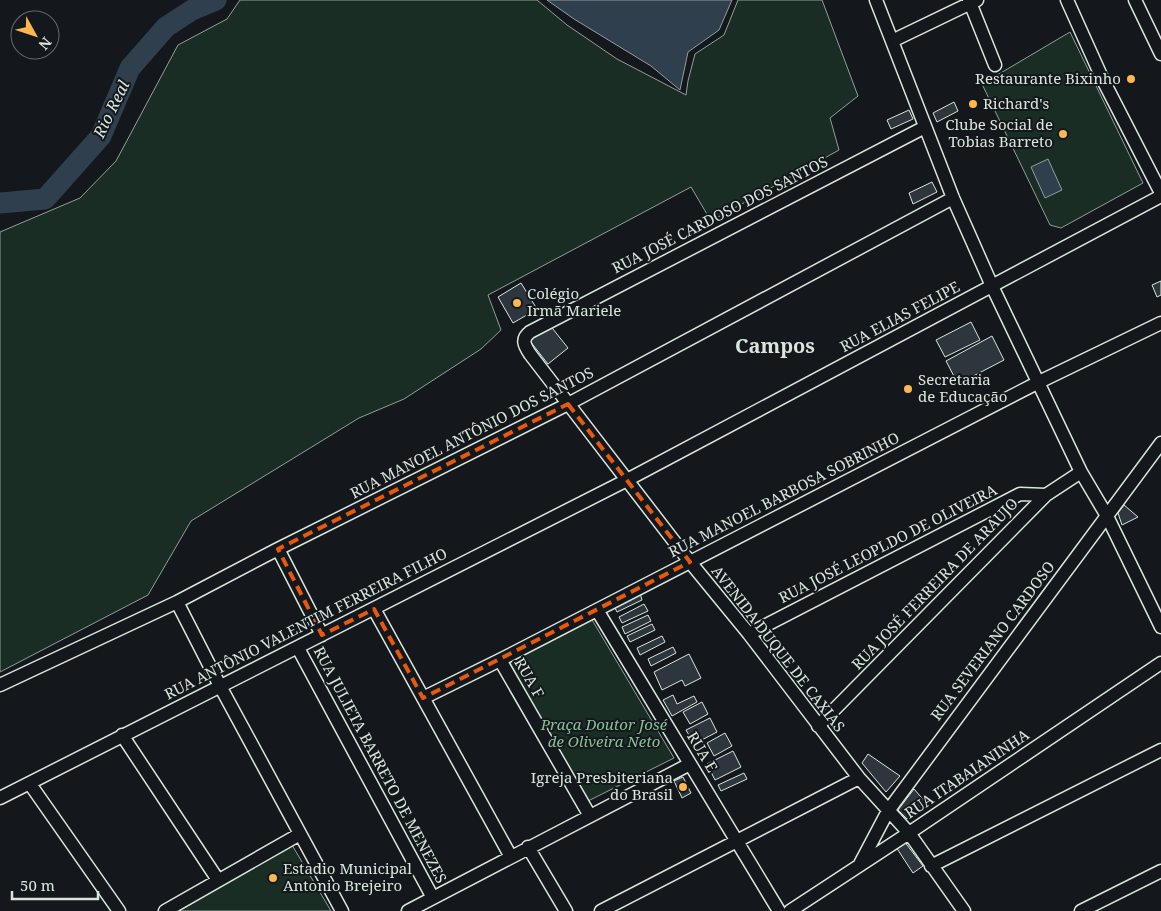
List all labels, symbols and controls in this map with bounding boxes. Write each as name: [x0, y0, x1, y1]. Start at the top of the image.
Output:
north arrow: [10, 10, 60, 60]
text: N: [35, 33, 56, 54]
place label: Restaurante Bixinho: [975, 68, 1121, 88]
marker: Restaurante Bixinho: [1125, 73, 1137, 85]
water label: Rio Real: [87, 76, 134, 142]
place label: Richard's: [983, 93, 1050, 113]
marker: Richard's: [967, 98, 979, 110]
place label: Clube Social de Tobias Barreto: [945, 114, 1053, 151]
marker: Clube Social de Tobias Barreto: [1057, 128, 1069, 140]
street label: RUA JOSÉ CARDOSO DOS SANTOS: [608, 151, 831, 277]
street label: RUA ELIAS FELIPE: [836, 276, 963, 356]
place label: Colégio Irmã Mariele: [527, 283, 621, 320]
marker: Colégio Irmã Mariele: [511, 297, 523, 309]
district label: Campos: [735, 332, 815, 359]
street label: RUA MANOEL ANTÔNIO DOS SANTOS: [346, 362, 597, 502]
place label: Secretaria de Educação: [918, 369, 1008, 406]
marker: Secretaria de Educação: [902, 383, 914, 395]
street label: RUA MANOEL BARBOSA SOBRINHO: [665, 427, 902, 561]
street label: RUA JOSÉ LEOPLDO DE OLIVEIRA: [775, 479, 1000, 607]
street label: RUA JOSÉ FERREIRA DE ARAUJO: [847, 493, 1022, 674]
street label: RUA ANTÔNIO VALENTIM FERREIRA FILHO: [161, 543, 450, 703]
street label: RUA SEVERIANO CARDOSO: [926, 557, 1059, 724]
street label: AVENIDA DUQUE DE CAXIAS: [708, 561, 850, 736]
street label: RUA JULIETA BARRETO DE MENEZES: [310, 643, 452, 886]
street label: RUA F: [510, 654, 549, 701]
park label: Praça Doutor José de Oliveira Neto: [540, 714, 668, 751]
street label: RUA ITABAIANINHA: [900, 724, 1033, 822]
street label: RUA E: [683, 727, 723, 775]
place label: Igreja Presbiteriana do Brasil: [531, 767, 673, 804]
marker: Igreja Presbiteriana do Brasil: [677, 781, 689, 793]
place label: Estadio Municipal Antonio Brejeiro: [283, 858, 412, 895]
scale bar: [12, 868, 99, 900]
marker: Estadio Municipal Antonio Brejeiro: [267, 872, 279, 884]
text: 50 m: [20, 875, 55, 895]

